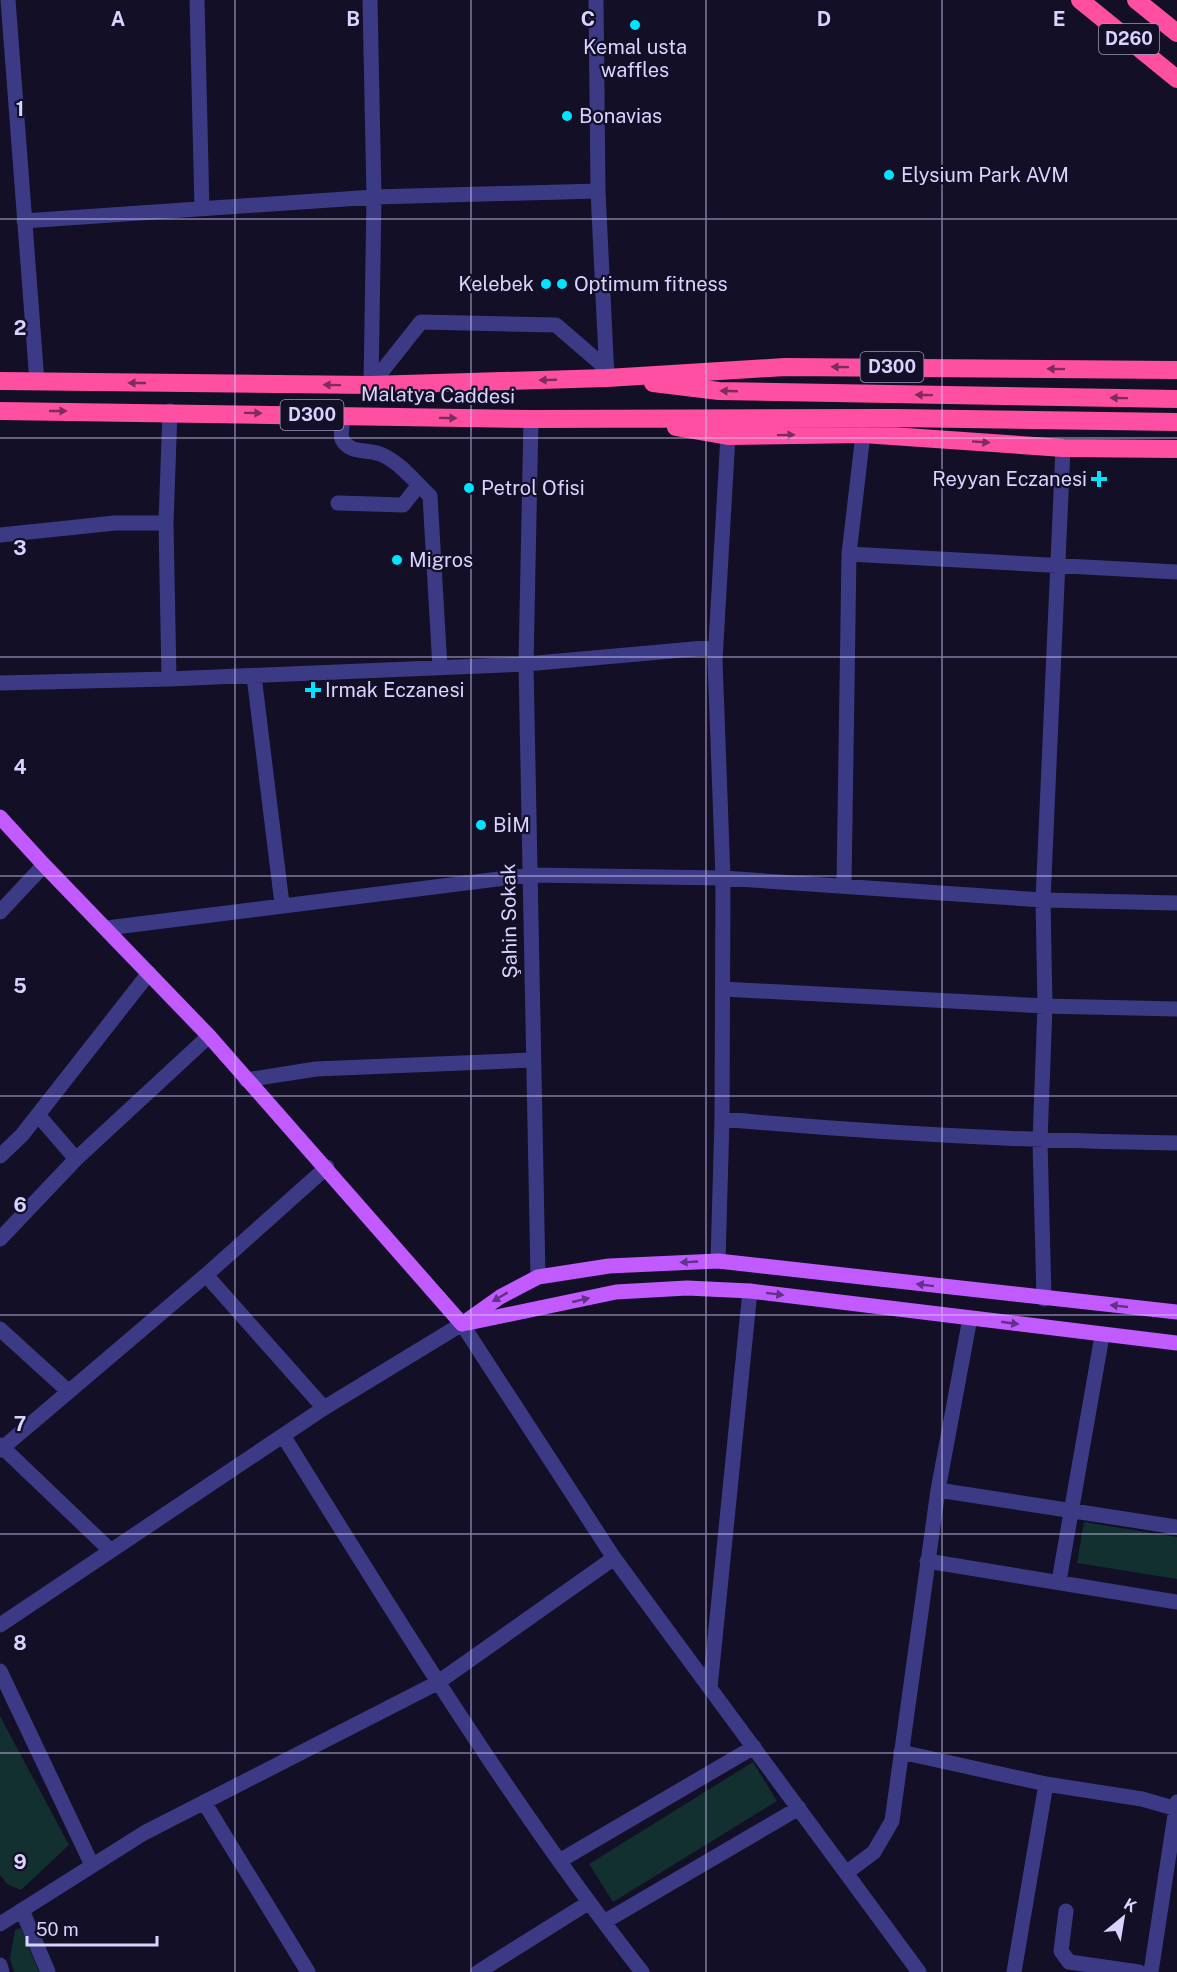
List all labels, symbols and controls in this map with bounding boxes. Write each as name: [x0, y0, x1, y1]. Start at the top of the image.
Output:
text: A: [111, 7, 125, 31]
text: B: [346, 7, 360, 31]
text: C: [581, 7, 595, 31]
text: D: [817, 7, 831, 31]
text: E: [1053, 7, 1065, 31]
marker: Kemal usta waffles: [628, 18, 642, 32]
road number: D260: [1099, 24, 1159, 54]
place label: Kemal usta waffles: [583, 35, 687, 82]
text: 1: [16, 97, 24, 121]
place label: Bonavias: [579, 104, 662, 128]
marker: Bonavias: [560, 109, 574, 123]
place label: Elysium Park AVM: [901, 163, 1069, 187]
marker: Elysium Park AVM: [882, 168, 896, 182]
place label: Kelebek: [458, 272, 534, 296]
place label: Optimum fitness: [574, 272, 728, 296]
marker: Kelebek: [539, 277, 553, 291]
marker: Optimum fitness: [555, 277, 569, 291]
text: 2: [14, 316, 26, 340]
road number: D300: [860, 352, 924, 382]
one-way arrow: [830, 362, 849, 372]
one-way arrow: [1046, 364, 1065, 374]
one-way arrow: [539, 375, 558, 384]
one-way arrow: [128, 378, 147, 387]
one-way arrow: [323, 380, 342, 389]
street label: Malatya Caddesi: [361, 382, 515, 408]
one-way arrow: [719, 386, 738, 395]
one-way arrow: [914, 390, 933, 399]
one-way arrow: [1109, 393, 1128, 403]
road number: D300: [280, 400, 344, 430]
one-way arrow: [49, 406, 68, 416]
one-way arrow: [244, 409, 263, 418]
one-way arrow: [439, 413, 458, 423]
one-way arrow: [776, 430, 795, 440]
one-way arrow: [971, 438, 990, 447]
place label: Reyyan Eczanesi: [932, 467, 1087, 491]
marker: Reyyan Eczanesi: [1092, 472, 1106, 486]
place label: Petrol Ofisi: [481, 476, 585, 500]
marker: Petrol Ofisi: [462, 481, 476, 495]
text: 3: [13, 536, 27, 560]
place label: Migros: [409, 548, 473, 572]
marker: Migros: [390, 553, 404, 567]
place label: Irmak Eczanesi: [325, 678, 464, 702]
marker: Irmak Eczanesi: [306, 683, 320, 697]
text: 4: [13, 755, 27, 779]
place label: BİM: [493, 813, 530, 837]
marker: BİM: [474, 818, 488, 832]
street label: Şahin Sokak: [496, 863, 522, 979]
text: 5: [13, 974, 27, 998]
text: 6: [13, 1193, 27, 1217]
one-way arrow: [680, 1258, 699, 1267]
one-way arrow: [915, 1280, 934, 1290]
one-way arrow: [766, 1290, 785, 1299]
one-way arrow: [492, 1292, 509, 1303]
one-way arrow: [572, 1295, 591, 1304]
one-way arrow: [1109, 1301, 1128, 1311]
one-way arrow: [1001, 1319, 1020, 1328]
text: 7: [14, 1412, 26, 1436]
text: 8: [13, 1631, 27, 1655]
text: 9: [13, 1850, 27, 1874]
north arrow: [1093, 1888, 1153, 1948]
text: K: [1121, 1894, 1140, 1917]
scale bar: [27, 1909, 158, 1947]
text: 50 m: [36, 1919, 79, 1940]

